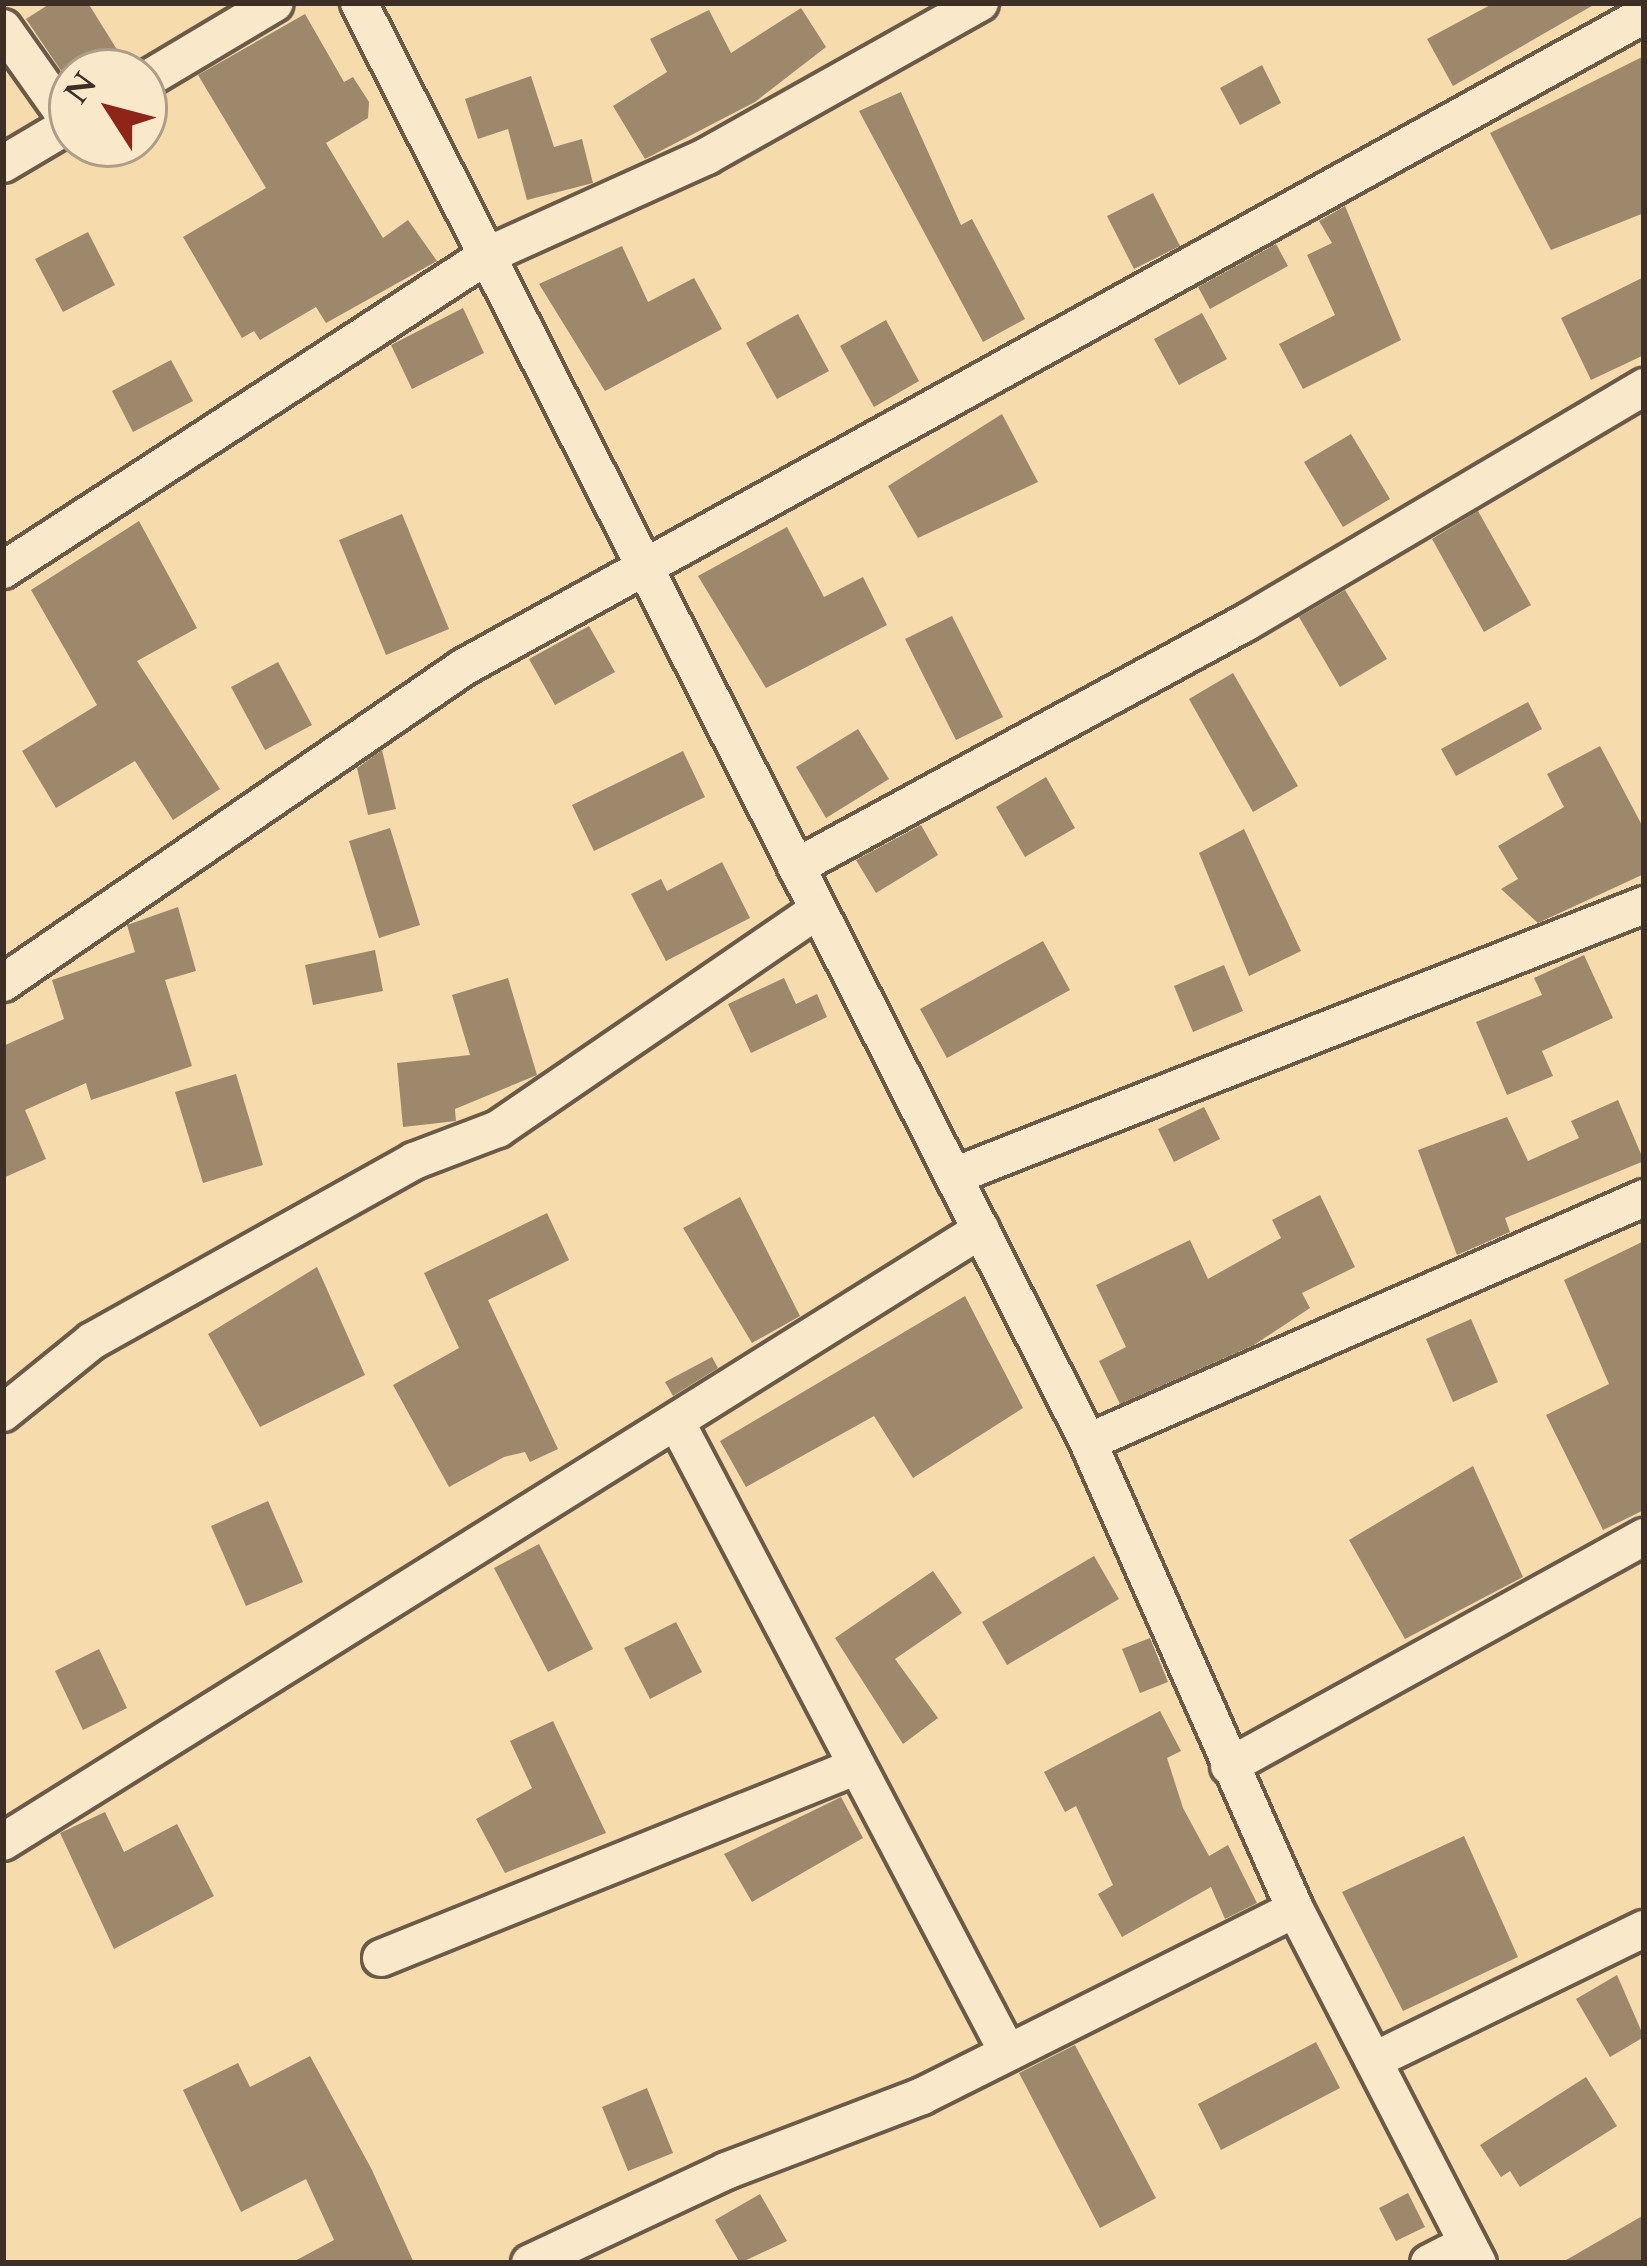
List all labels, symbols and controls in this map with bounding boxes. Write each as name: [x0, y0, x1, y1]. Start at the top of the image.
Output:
north arrow: [48, 48, 168, 168]
text: N: [54, 64, 108, 113]

